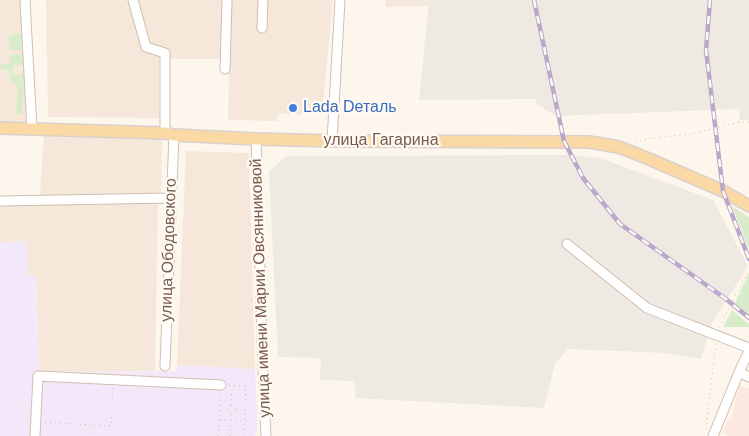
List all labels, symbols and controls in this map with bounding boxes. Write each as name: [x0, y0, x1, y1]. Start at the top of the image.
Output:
place label: Lada Dеталь: [303, 98, 397, 118]
marker: Lada Dеталь: [287, 102, 299, 114]
street label: улица Гагарина: [323, 131, 439, 151]
street label: улица имени Марии Овсянниковой: [247, 158, 275, 418]
street label: улица Ободовского: [157, 178, 181, 322]

